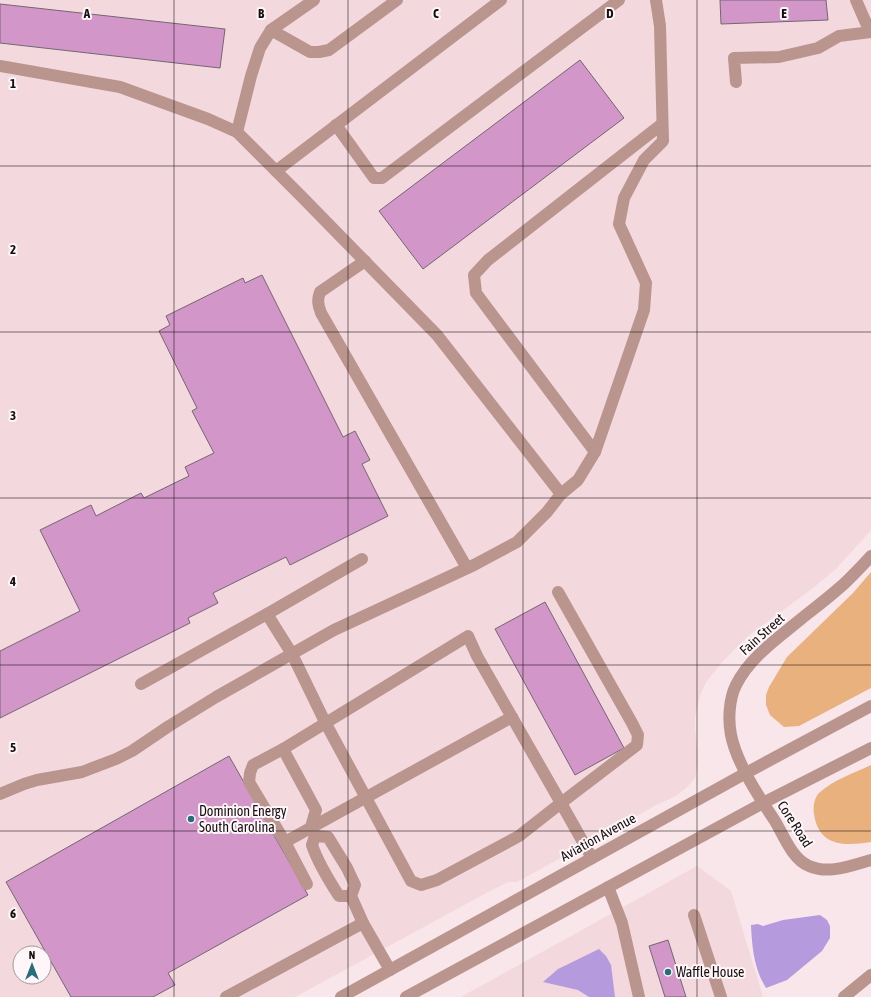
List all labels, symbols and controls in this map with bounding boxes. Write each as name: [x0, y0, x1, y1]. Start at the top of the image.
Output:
text: A: [83, 6, 91, 21]
text: B: [258, 6, 265, 21]
text: C: [433, 6, 439, 21]
text: D: [606, 6, 614, 21]
text: E: [781, 6, 787, 21]
text: 1: [10, 76, 16, 91]
text: 2: [10, 242, 16, 257]
text: 3: [10, 408, 16, 423]
text: 4: [9, 574, 16, 589]
street label: Fain Street: [736, 610, 788, 658]
text: 5: [10, 740, 16, 755]
street label: Core Road: [774, 798, 816, 850]
place label: Dominion Energy South Carolina: [199, 803, 287, 835]
street label: Aviation Avenue: [558, 810, 638, 864]
marker: Dominion Energy South Carolina: [186, 814, 196, 824]
text: 6: [10, 906, 16, 921]
north arrow: [12, 945, 52, 985]
text: N: [29, 949, 35, 961]
place label: Waffle House: [676, 964, 744, 980]
marker: Waffle House: [663, 967, 673, 977]

